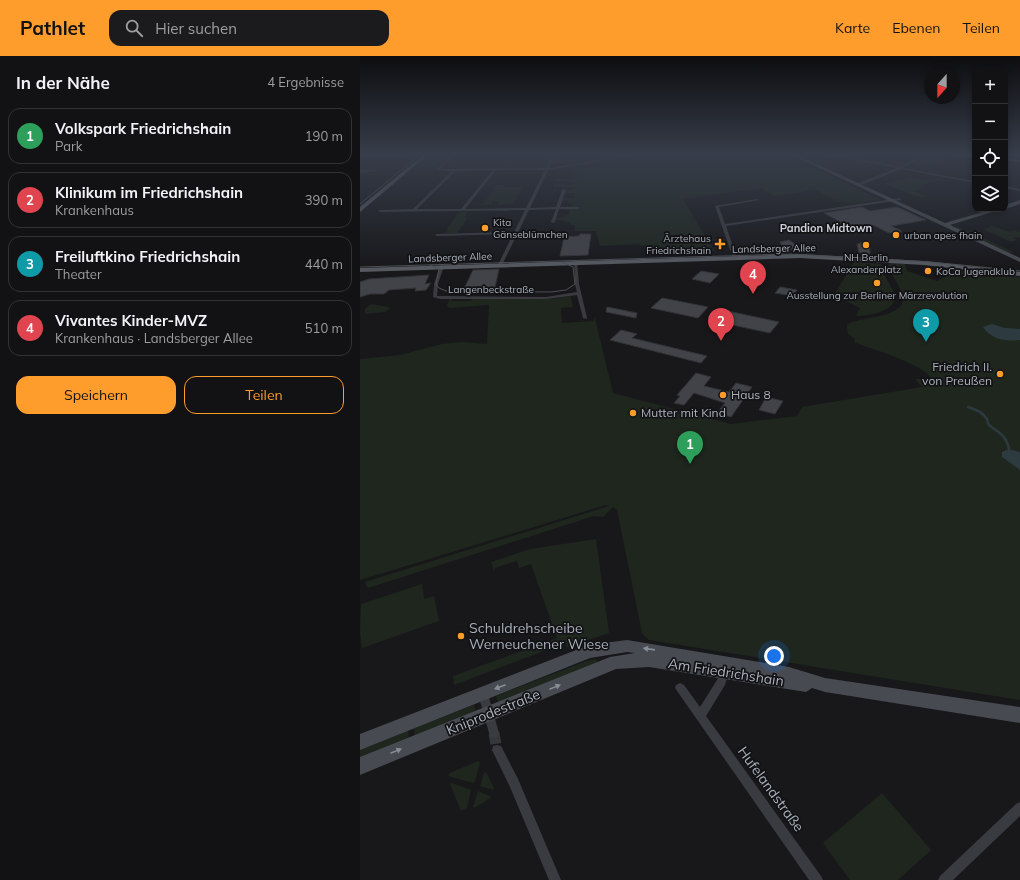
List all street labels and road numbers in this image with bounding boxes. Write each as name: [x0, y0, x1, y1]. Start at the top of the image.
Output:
street label: Landsberger Allee: [732, 241, 816, 256]
street label: Landsberger Allee: [408, 250, 492, 265]
street label: Langenbeckstraße: [448, 283, 534, 296]
street label: Am Friedrichshain: [667, 654, 785, 690]
street label: Kniprodestraße: [444, 685, 542, 739]
street label: Hufelandstraße: [734, 743, 808, 835]

